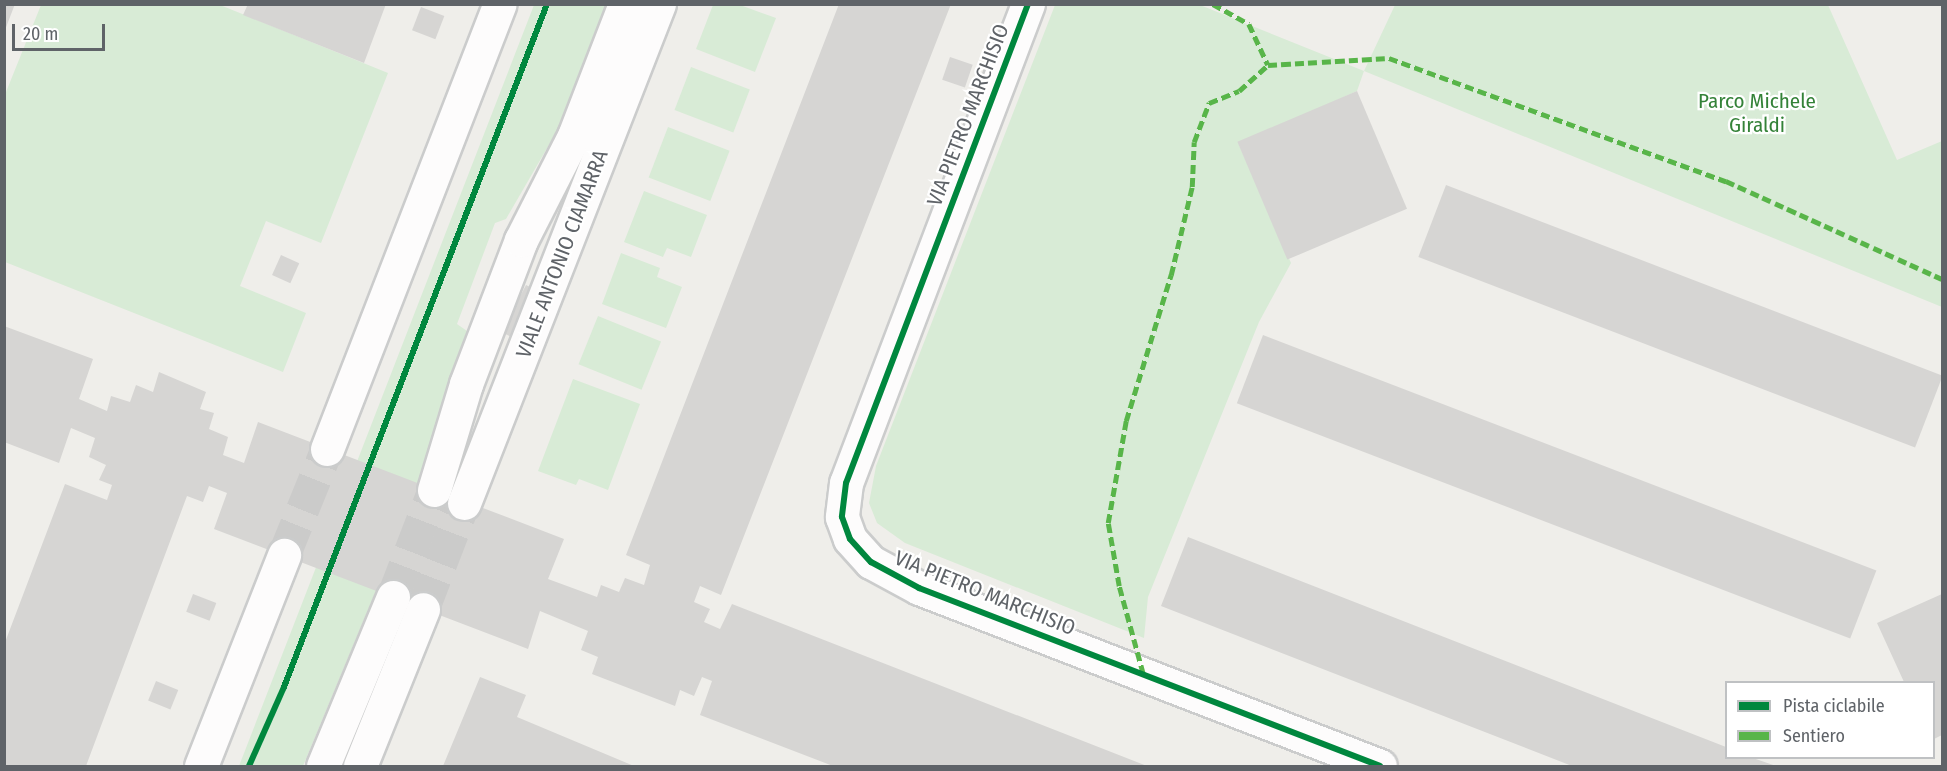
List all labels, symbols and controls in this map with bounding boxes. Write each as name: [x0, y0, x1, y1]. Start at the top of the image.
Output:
scale bar: [15, 12, 108, 50]
street label: VIA PIETRO MARCHISIO: [922, 20, 1014, 210]
text: 20 m: [23, 23, 58, 45]
park label: Parco Michele Giraldi: [1698, 88, 1816, 138]
street label: VIALE ANTONIO CIAMARRA: [511, 146, 613, 362]
street label: VIA PIETRO MARCHISIO: [891, 545, 1079, 641]
legend: [1725, 681, 1935, 759]
text: Pista ciclabile: [1783, 695, 1885, 717]
text: Sentiero: [1783, 725, 1845, 747]

